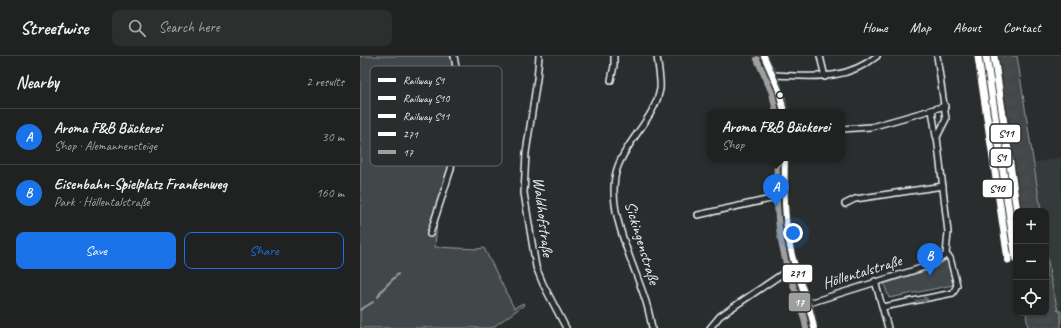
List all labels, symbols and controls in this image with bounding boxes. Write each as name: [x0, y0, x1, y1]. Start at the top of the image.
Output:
search box: [112, 10, 392, 46]
text: Streetwise: [20, 16, 88, 40]
icon: search: [126, 17, 148, 39]
text: Search here: [158, 18, 220, 37]
text: Home: [862, 19, 888, 36]
text: Map: [910, 19, 931, 36]
text: About: [953, 19, 981, 36]
text: Contact: [1003, 19, 1041, 36]
legend: [370, 66, 502, 166]
text: Nearby: [16, 72, 59, 93]
text: Railway S1: [403, 73, 445, 87]
text: 2 results: [306, 74, 344, 90]
unlabelled marker: [775, 90, 785, 100]
text: Railway S10: [403, 91, 450, 105]
text: Railway S11: [403, 109, 450, 123]
popup: [707, 109, 845, 161]
text: Aroma F&B Bäckerei: [722, 118, 830, 137]
text: Aroma F&B Bäckerei: [54, 119, 162, 138]
line badge: S11: [990, 124, 1021, 143]
text: S11: [998, 126, 1015, 140]
text: 271: [403, 127, 419, 141]
text: A: [26, 129, 32, 145]
text: 30 m: [322, 129, 344, 145]
text: Shop: [722, 137, 744, 153]
text: Shop · Alemannensteige: [54, 138, 157, 154]
text: 17: [403, 145, 414, 159]
line badge: S1: [990, 148, 1012, 167]
text: S1: [996, 150, 1007, 164]
pin: A: [763, 174, 789, 207]
text: Eisenbahn-Spielplatz Frankenweg: [54, 175, 227, 194]
street label: Waldhofstraße: [528, 176, 558, 260]
line badge: S10: [982, 179, 1013, 198]
text: S10: [989, 181, 1006, 195]
text: B: [26, 185, 32, 201]
text: 160 m: [316, 185, 344, 201]
text: Park · Höllentalstraße: [54, 194, 150, 210]
street label: Sickingenstraße: [620, 199, 665, 289]
map controls: [1013, 208, 1049, 316]
button: +: [1013, 208, 1049, 244]
your location: [783, 223, 803, 243]
button: Save: [16, 232, 176, 269]
button: Share: [184, 232, 344, 269]
pin: B: [917, 243, 943, 276]
button: −: [1013, 244, 1049, 280]
street label: Höllentalstraße: [820, 250, 906, 293]
line badge: 271: [782, 264, 813, 283]
text: 271: [790, 266, 805, 280]
button: locate: [1013, 280, 1049, 316]
line badge: 17: [788, 292, 811, 312]
text: 17: [794, 295, 805, 309]
one-way arrow: [915, 295, 928, 303]

